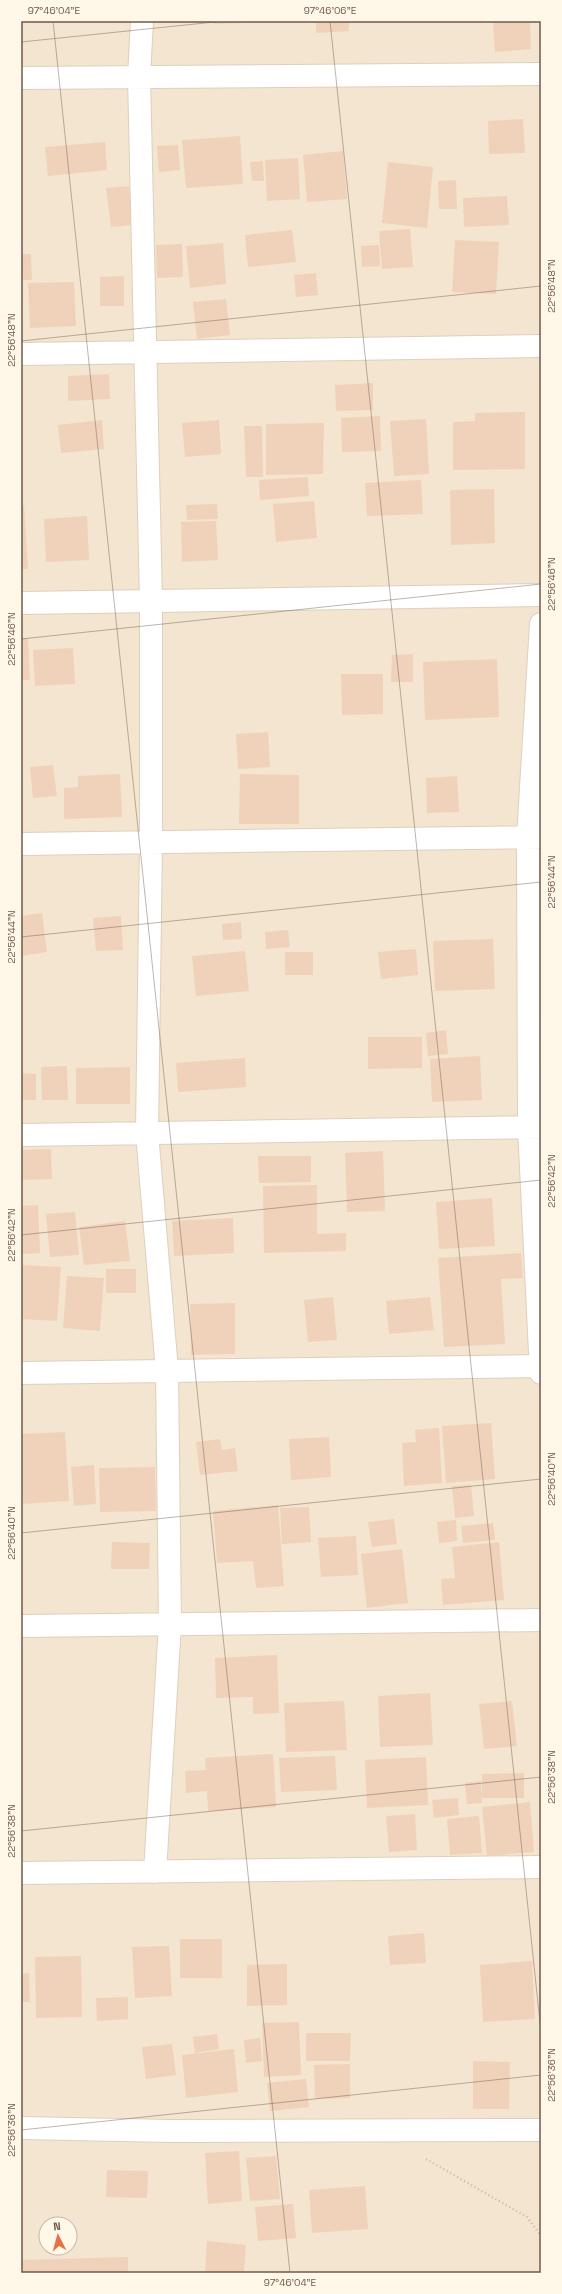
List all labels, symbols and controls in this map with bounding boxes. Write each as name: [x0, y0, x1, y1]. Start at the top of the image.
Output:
text: 97°46'04"E: [28, 4, 81, 17]
text: 97°46'06"E: [304, 4, 357, 17]
text: 22°56'48"N: [545, 259, 558, 313]
text: 22°56'48"N: [5, 313, 18, 367]
text: 22°56'46"N: [545, 557, 558, 611]
text: 22°56'46"N: [5, 612, 18, 666]
text: 22°56'44"N: [545, 855, 558, 909]
text: 22°56'44"N: [5, 910, 18, 964]
text: 22°56'42"N: [545, 1154, 558, 1208]
text: 22°56'42"N: [5, 1208, 18, 1262]
text: 22°56'40"N: [545, 1452, 558, 1506]
text: 22°56'40"N: [5, 1506, 18, 1560]
text: 22°56'38"N: [545, 1750, 558, 1804]
text: 22°56'38"N: [5, 1804, 18, 1858]
text: 22°56'36"N: [545, 2048, 558, 2102]
text: 22°56'36"N: [5, 2103, 18, 2157]
north arrow: [38, 2216, 78, 2256]
text: N: [53, 2219, 61, 2233]
text: 97°46'04"E: [264, 2276, 317, 2289]

